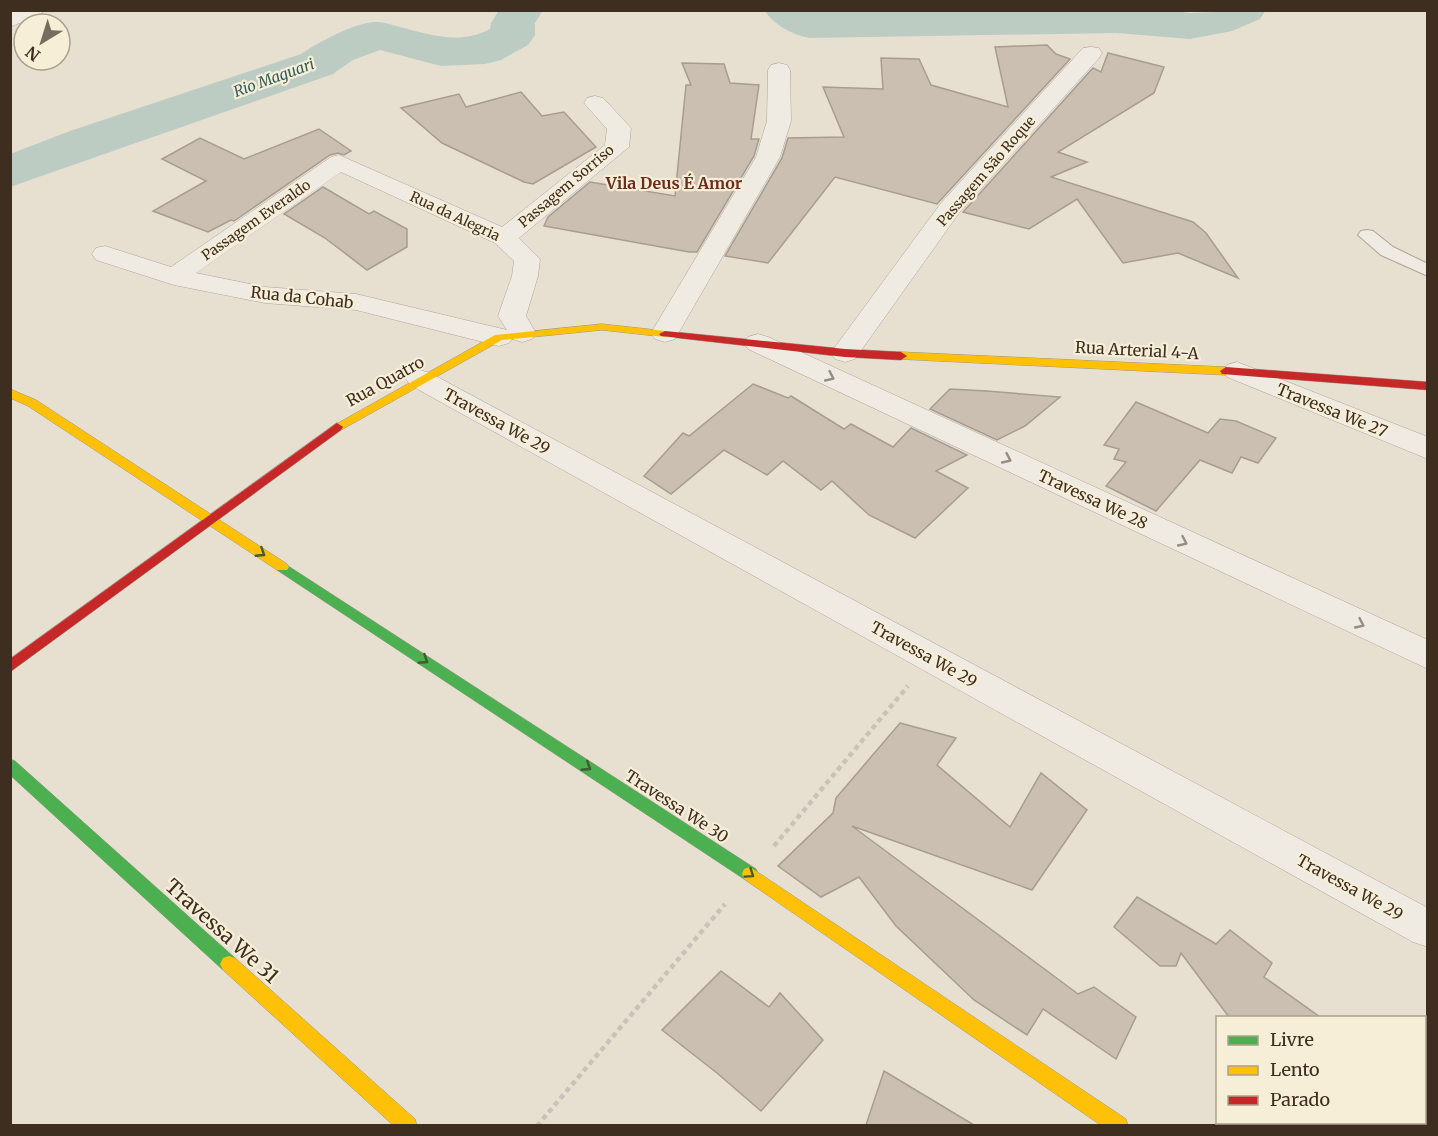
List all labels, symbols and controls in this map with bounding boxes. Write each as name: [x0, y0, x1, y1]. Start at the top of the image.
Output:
north arrow: [12, 12, 72, 72]
text: N: [21, 42, 44, 66]
water label: Rio Maguari: [231, 54, 317, 101]
street label: Passagem São Roque: [933, 112, 1039, 230]
street label: Passagem Sorriso: [514, 141, 618, 231]
district label: Vila Deus É Amor: [605, 173, 743, 193]
street label: Passagem Everaldo: [198, 176, 314, 264]
street label: Rua da Alegria: [407, 187, 503, 245]
street label: Rua da Cohab: [249, 282, 355, 312]
street label: Rua Arterial 4-A: [1075, 337, 1200, 363]
street label: Rua Quatro: [343, 351, 427, 411]
one-way arrow: [823, 369, 834, 381]
street label: Travessa We 27: [1274, 379, 1390, 441]
street label: Travessa We 29: [440, 384, 554, 458]
one-way arrow: [1000, 452, 1011, 464]
street label: Travessa We 28: [1035, 465, 1151, 533]
one-way arrow: [1177, 534, 1188, 546]
one-way arrow: [255, 546, 266, 557]
street label: Travessa We 29: [867, 617, 981, 691]
one-way arrow: [1354, 617, 1365, 629]
one-way arrow: [418, 653, 429, 664]
one-way arrow: [580, 760, 591, 771]
street label: Travessa We 30: [622, 765, 732, 847]
street label: Travessa We 29: [1293, 850, 1407, 924]
one-way arrow: [743, 867, 754, 878]
street label: Travessa We 31: [160, 873, 284, 988]
legend: [1216, 1016, 1426, 1124]
text: Livre: [1270, 1028, 1314, 1051]
text: Lento: [1270, 1058, 1320, 1081]
text: Parado: [1270, 1088, 1330, 1111]

